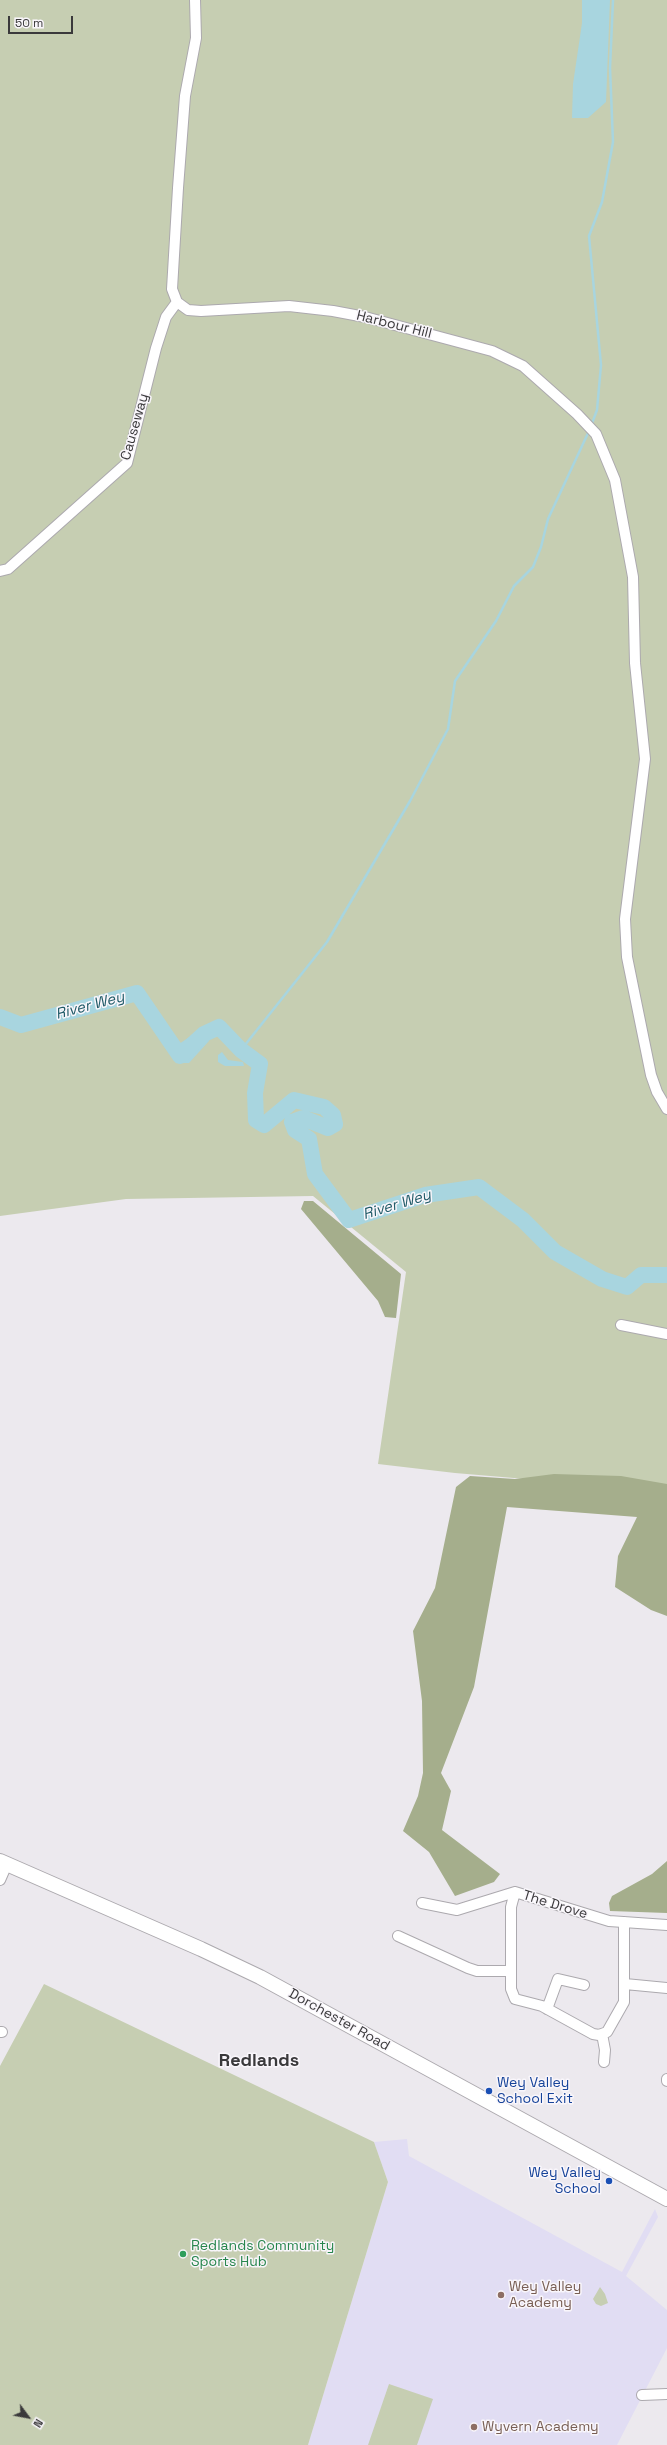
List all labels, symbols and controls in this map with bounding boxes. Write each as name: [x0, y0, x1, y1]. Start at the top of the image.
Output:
scale bar: [10, 8, 75, 34]
text: 50 m: [15, 15, 43, 31]
street label: Harbour Hill: [355, 308, 433, 342]
street label: Causeway: [117, 392, 153, 462]
water label: River Wey: [54, 988, 126, 1024]
water label: River Wey: [361, 1186, 433, 1224]
street label: The Drove: [521, 1887, 589, 1923]
street label: Dorchester Road: [285, 1985, 393, 2055]
district label: Redlands: [219, 2050, 299, 2072]
place label: Wey Valley School Exit: [497, 2075, 573, 2108]
marker: Wey Valley School Exit: [484, 2086, 494, 2096]
place label: Wey Valley School: [529, 2165, 601, 2198]
marker: Wey Valley School: [604, 2176, 614, 2186]
place label: Redlands Community Sports Hub: [191, 2238, 334, 2270]
marker: Redlands Community Sports Hub: [178, 2249, 188, 2259]
place label: Wey Valley Academy: [509, 2279, 581, 2312]
marker: Wey Valley Academy: [496, 2290, 506, 2300]
north arrow: [8, 2397, 48, 2437]
text: N: [30, 2417, 46, 2430]
place label: Wyvern Academy: [482, 2419, 599, 2435]
marker: Wyvern Academy: [469, 2422, 479, 2432]

